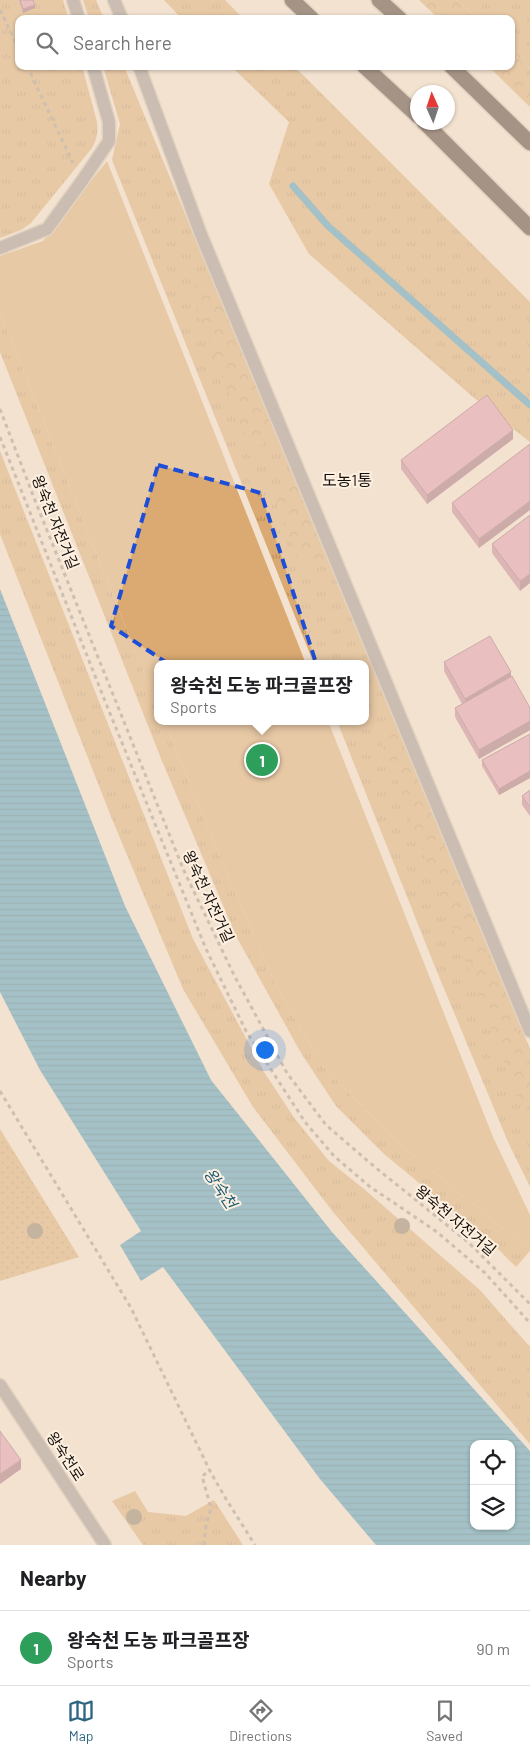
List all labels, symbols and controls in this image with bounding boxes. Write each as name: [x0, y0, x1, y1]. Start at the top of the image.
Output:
search box: [15, 15, 515, 70]
icon: search: [33, 29, 61, 57]
text: Search here: [73, 31, 172, 54]
north arrow: [410, 85, 455, 130]
district label: 도농1통: [322, 470, 372, 489]
street label: 왕숙천 자전거길: [29, 472, 83, 572]
popup: [154, 660, 369, 725]
text: 왕숙천 도농 파크골프장: [170, 673, 353, 696]
text: Sports: [170, 697, 217, 716]
pin: 1: [246, 741, 278, 779]
street label: 왕숙천 자전거길: [180, 847, 238, 945]
your location: [252, 1037, 278, 1063]
water label: 왕숙천: [201, 1164, 242, 1214]
street label: 왕숙천 자전거길: [412, 1181, 500, 1259]
street label: 왕숙천로: [43, 1428, 89, 1484]
map controls: [470, 1440, 515, 1530]
button: locate: [470, 1440, 515, 1485]
button: layers: [470, 1485, 515, 1530]
text: Nearby: [20, 1565, 86, 1590]
text: 왕숙천 도농 파크골프장: [67, 1628, 249, 1651]
text: 1: [33, 1639, 39, 1658]
text: 90 m: [476, 1639, 510, 1658]
text: Sports: [67, 1652, 113, 1671]
tab: Map: [67, 1697, 95, 1744]
tab: Directions: [229, 1697, 292, 1744]
tab: Saved: [426, 1697, 463, 1744]

